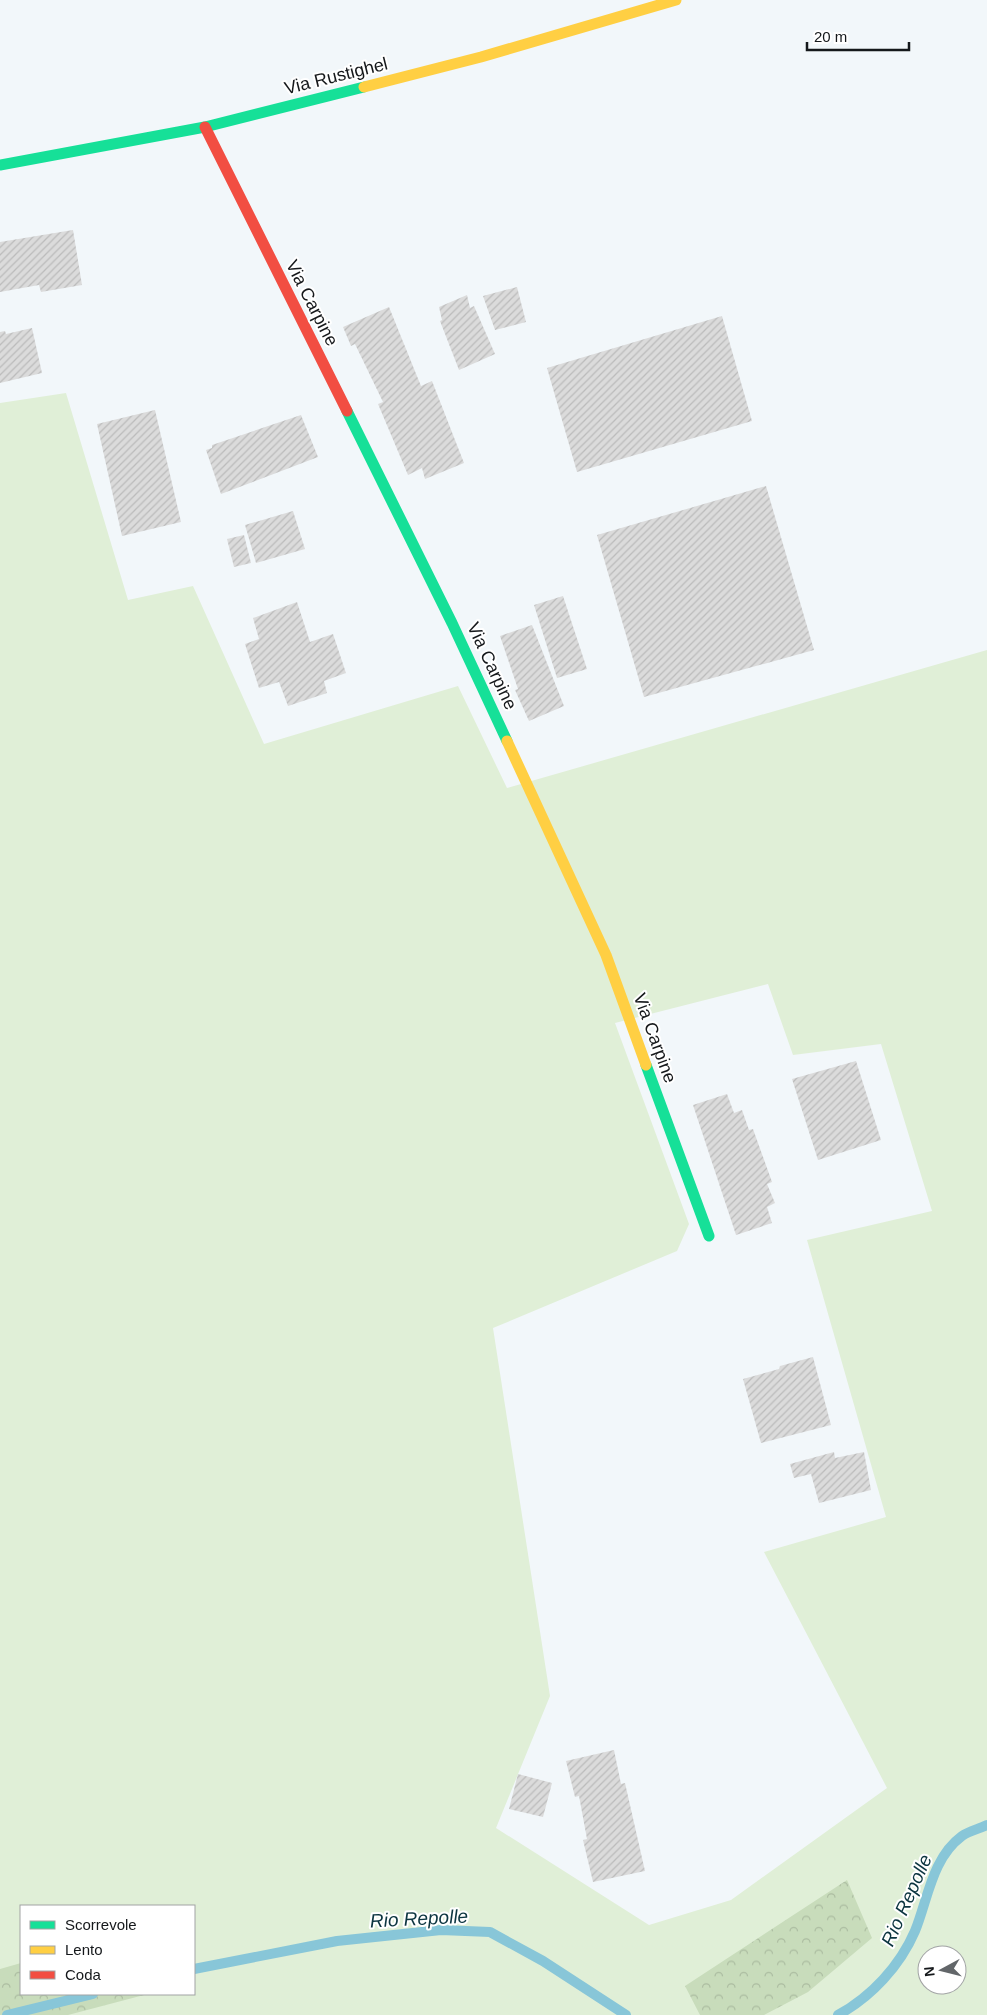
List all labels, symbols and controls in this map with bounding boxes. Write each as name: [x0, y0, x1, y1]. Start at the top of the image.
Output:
scale bar: [807, 20, 910, 52]
text: 20 m: [814, 28, 847, 45]
street label: Via Rustighel: [282, 54, 390, 98]
street label: Via Carpine: [282, 257, 342, 349]
street label: Via Carpine: [463, 619, 521, 713]
street label: Via Carpine: [630, 991, 680, 1085]
water label: Rio Repolle: [877, 1851, 936, 1949]
legend: [20, 1905, 195, 1995]
water label: Rio Repolle: [369, 1905, 469, 1932]
text: Scorrevole: [65, 1916, 137, 1933]
text: Lento: [65, 1941, 103, 1958]
north arrow: [917, 1945, 967, 1995]
text: Coda: [65, 1966, 102, 1983]
text: N: [921, 1966, 938, 1978]

